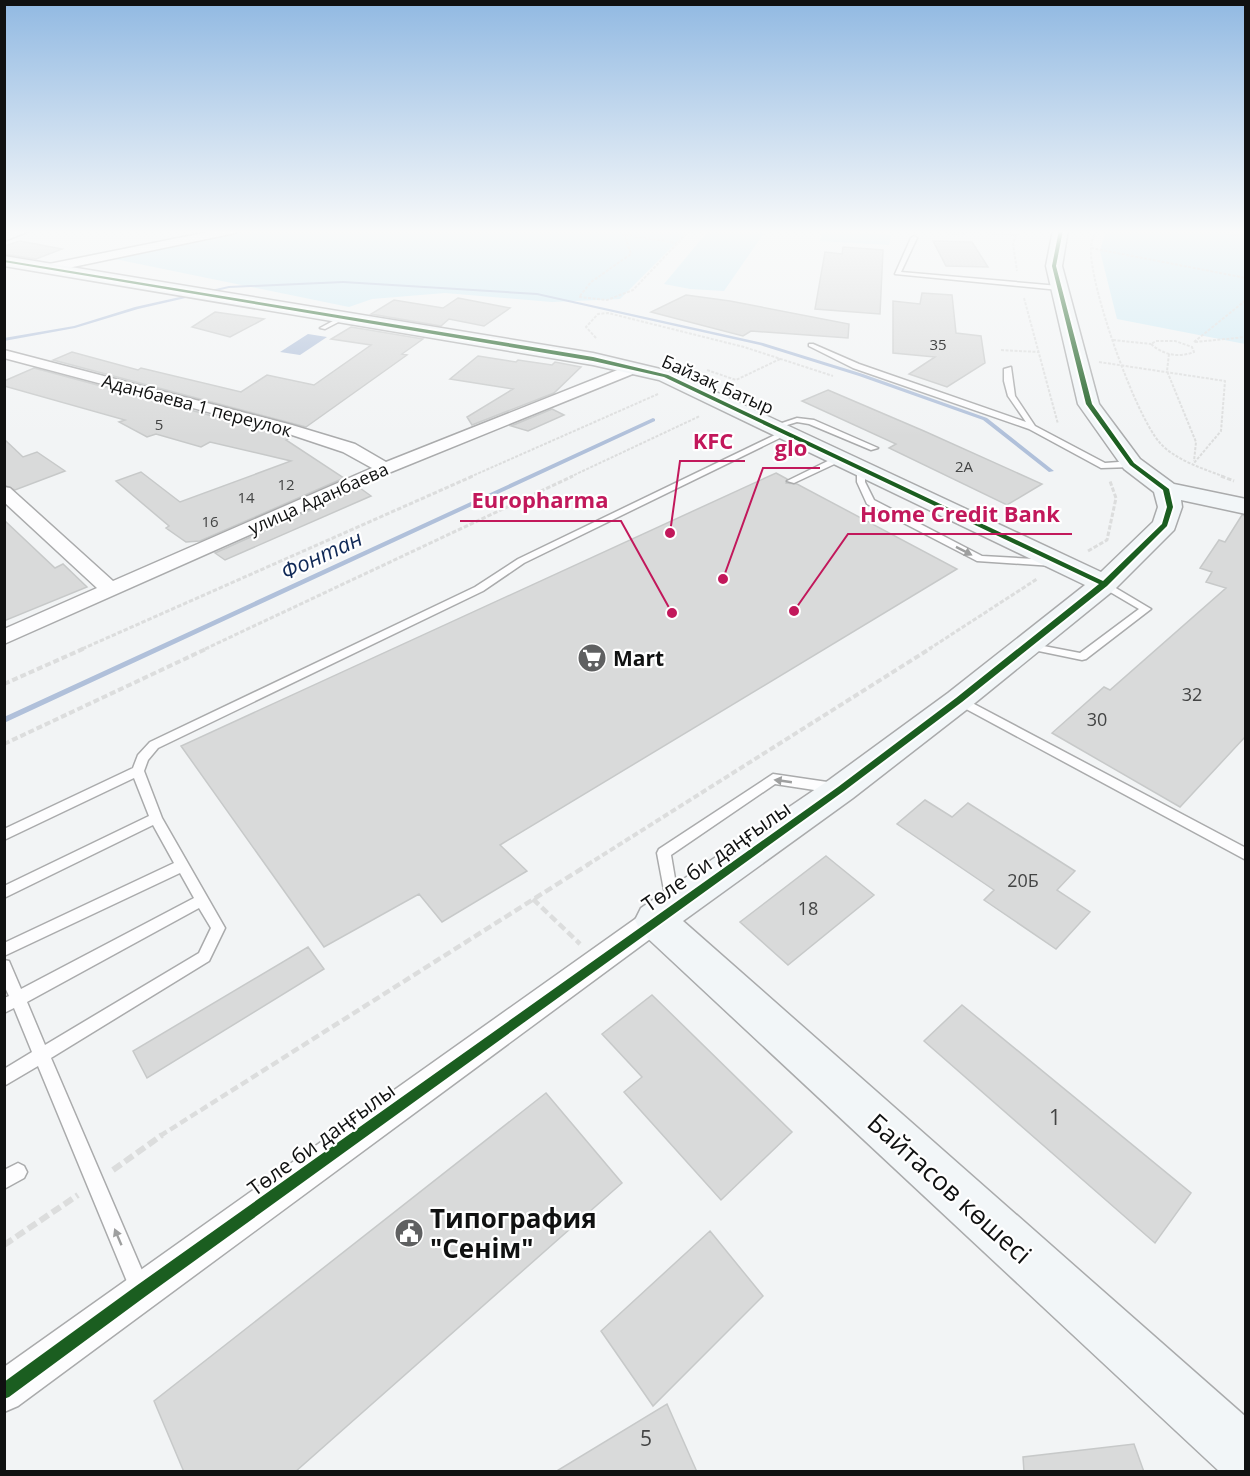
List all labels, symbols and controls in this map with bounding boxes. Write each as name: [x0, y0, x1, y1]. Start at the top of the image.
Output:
house number: 35: [929, 334, 947, 354]
street label: Байзақ Батыр: [658, 349, 778, 419]
street label: Аданбаева 1 переулок: [99, 368, 295, 442]
house number: 5: [155, 414, 163, 434]
callout: KFC: [680, 421, 745, 461]
text: KFC: [693, 425, 733, 455]
callout: glo: [763, 428, 820, 468]
text: glo: [775, 432, 807, 462]
street label: улица Аданбаева: [244, 456, 392, 540]
house number: 2А: [955, 456, 974, 476]
house number: 12: [277, 474, 295, 494]
callout: Europharma: [460, 481, 621, 521]
text: Europharma: [472, 484, 608, 514]
house number: 14: [237, 487, 255, 507]
callout: Home Credit Bank: [848, 494, 1072, 534]
text: Home Credit Bank: [860, 498, 1060, 528]
house number: 16: [201, 511, 219, 531]
water label: Фонтан: [275, 522, 367, 586]
one-way arrow: [956, 546, 973, 556]
supermarket icon: Mart: [576, 642, 608, 674]
place label: Mart: [613, 644, 664, 672]
house number: 32: [1182, 682, 1202, 706]
house number: 30: [1087, 707, 1107, 731]
one-way arrow: [774, 776, 793, 785]
street label: Төле би даңғылы: [636, 794, 796, 918]
house number: 20Б: [1007, 868, 1039, 892]
house number: 18: [798, 896, 818, 920]
street label: Төле би даңғылы: [242, 1076, 400, 1202]
house number: 1: [1049, 1103, 1061, 1131]
street label: Байтасов көшесі: [860, 1105, 1040, 1271]
place label: Типография "Сенім": [430, 1200, 597, 1266]
public building icon: Типография "Сенім": [393, 1217, 425, 1249]
one-way arrow: [113, 1227, 123, 1245]
house number: 5: [640, 1424, 652, 1452]

